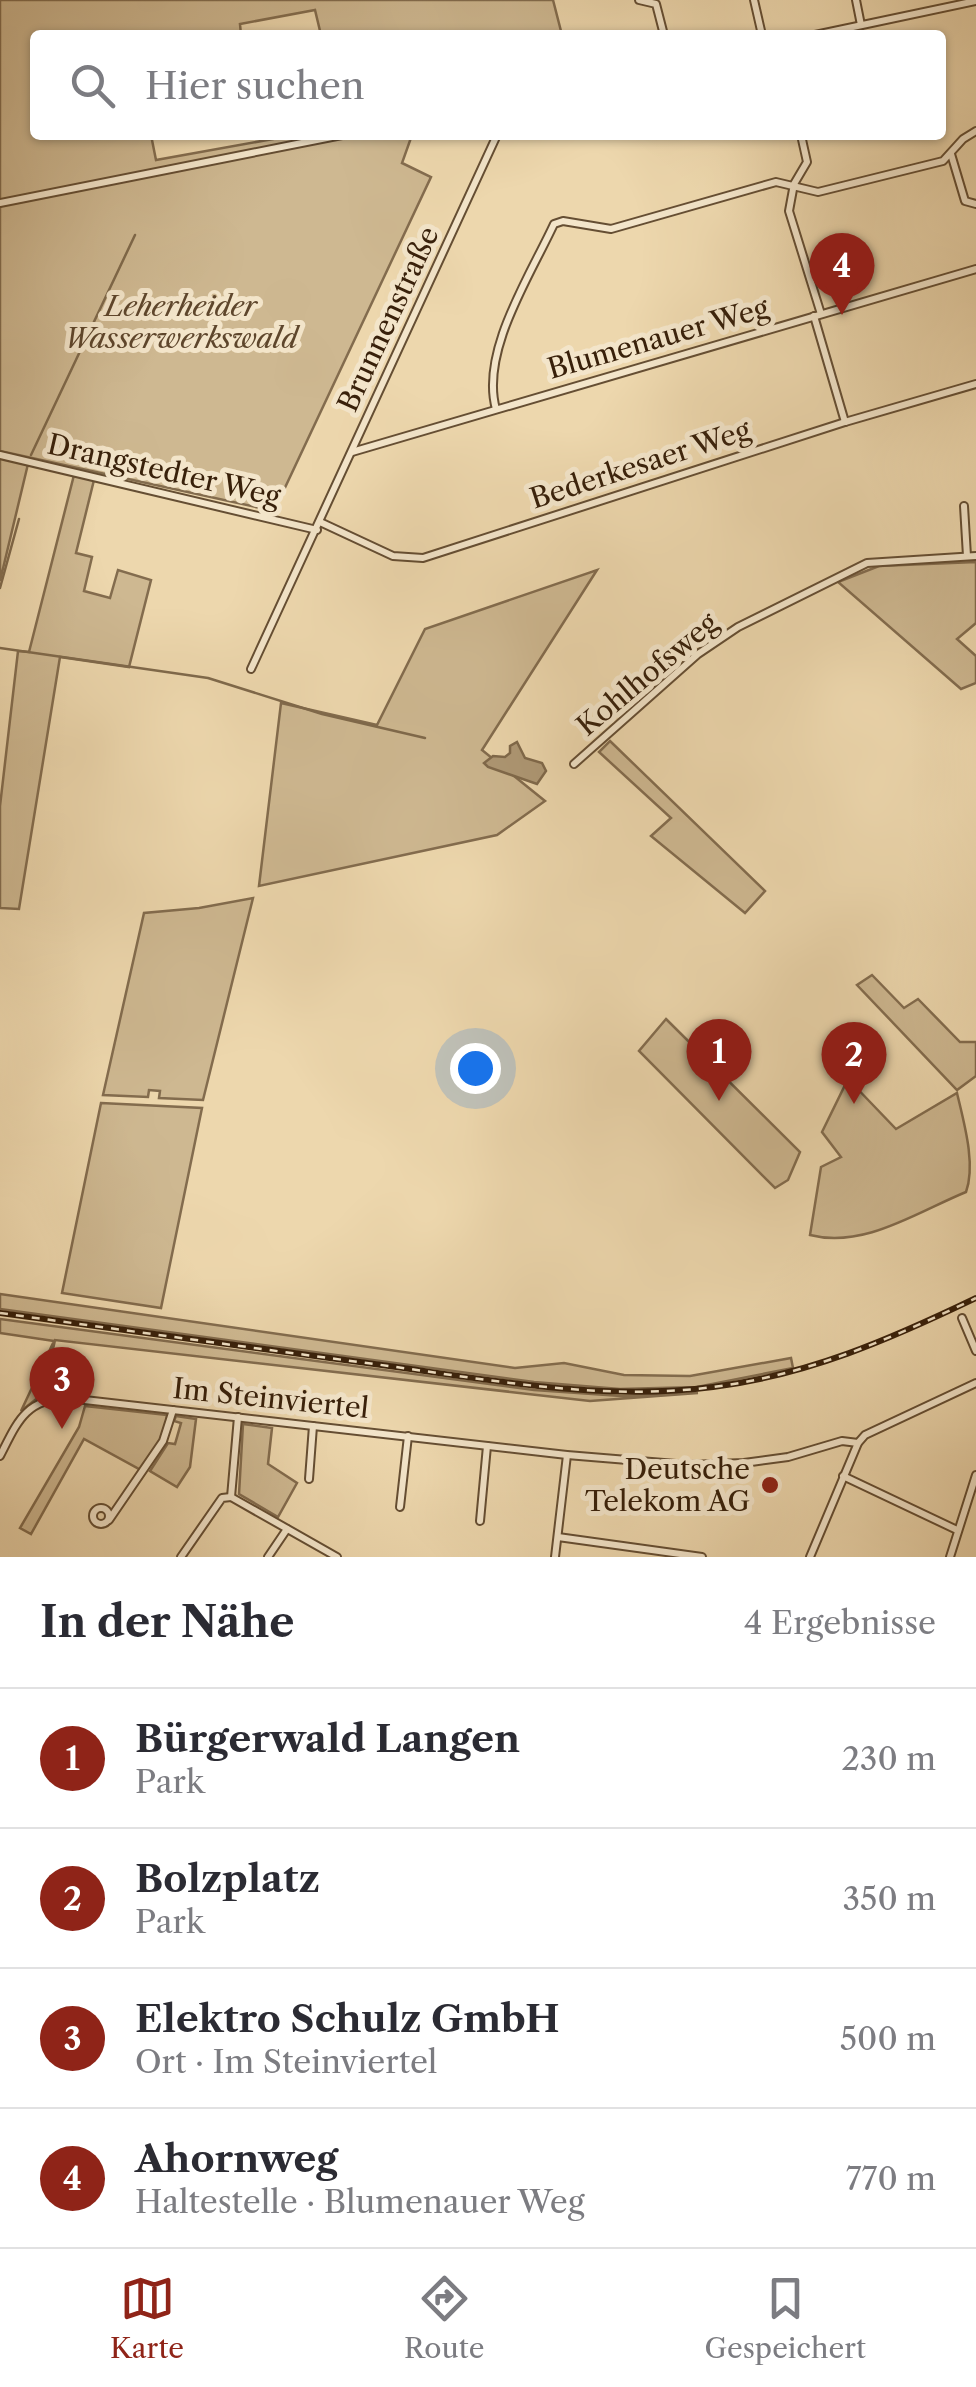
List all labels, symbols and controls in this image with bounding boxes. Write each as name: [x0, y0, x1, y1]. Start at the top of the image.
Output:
search box: [30, 30, 946, 140]
icon: search: [65, 58, 120, 113]
text: Hier suchen: [145, 62, 365, 109]
street label: Brunnenstraße: [330, 221, 446, 417]
pin: 4: [810, 232, 874, 315]
park label: Leherheider Wasserwerkswald: [64, 289, 301, 355]
street label: Blumenauer Weg: [544, 290, 773, 386]
street label: Bederkesaer Weg: [526, 412, 755, 516]
street label: Drangstedter Weg: [44, 427, 284, 513]
street label: Kohlhofsweg: [570, 605, 724, 743]
pin: 1: [686, 1018, 752, 1101]
pin: 2: [822, 1022, 886, 1104]
your location: [450, 1043, 501, 1094]
pin: 3: [30, 1346, 94, 1429]
street label: Im Steinviertel: [171, 1371, 371, 1425]
place label: Deutsche Telekom AG: [585, 1452, 750, 1518]
marker: Deutsche Telekom AG: [759, 1474, 781, 1496]
text: In der Nähe: [40, 1596, 294, 1648]
text: 4 Ergebnisse: [744, 1603, 936, 1642]
text: Bürgerwald Langen: [135, 1715, 520, 1762]
text: 1: [65, 1739, 80, 1778]
text: 230 m: [841, 1739, 936, 1778]
text: Park: [135, 1762, 205, 1801]
text: Bolzplatz: [135, 1855, 320, 1902]
text: 2: [63, 1879, 82, 1918]
text: 350 m: [842, 1879, 936, 1918]
text: Park: [135, 1902, 205, 1941]
text: Elektro Schulz GmbH: [135, 1995, 560, 2042]
text: 3: [63, 2019, 82, 2058]
text: 500 m: [840, 2019, 936, 2058]
text: Ort · Im Steinviertel: [135, 2042, 437, 2081]
text: Ahornweg: [135, 2135, 338, 2182]
text: 4: [63, 2159, 82, 2198]
text: 770 m: [846, 2159, 936, 2198]
text: Haltestelle · Blumenauer Weg: [135, 2182, 585, 2221]
tab: Karte: [110, 2271, 184, 2365]
tab: Route: [404, 2271, 484, 2365]
tab: Gespeichert: [704, 2271, 866, 2365]

